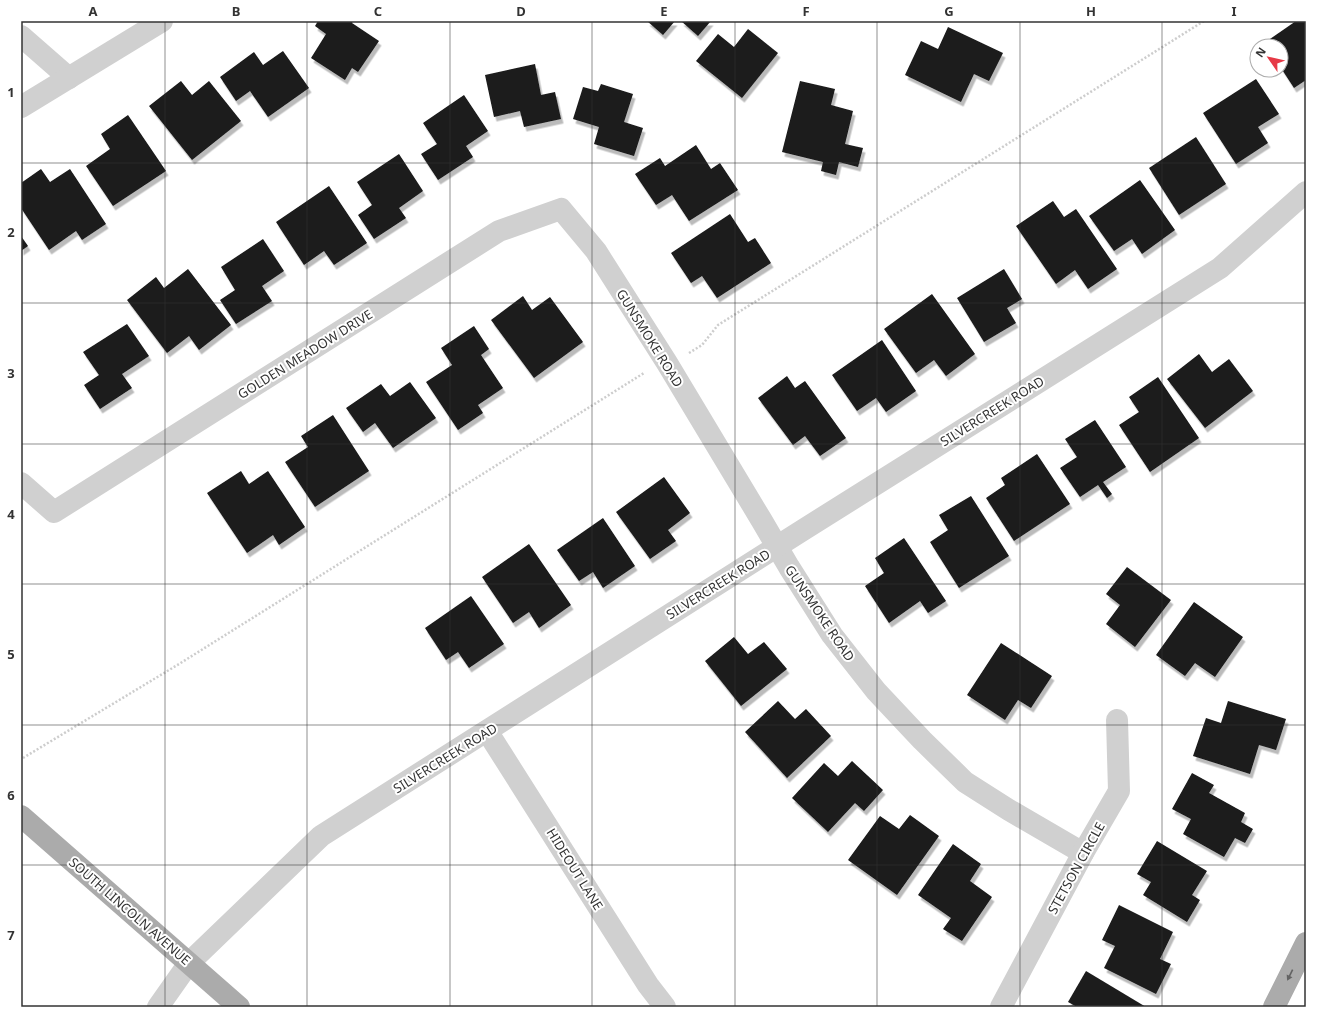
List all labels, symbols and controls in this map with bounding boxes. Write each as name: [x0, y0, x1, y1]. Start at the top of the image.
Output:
text: A: [89, 2, 98, 20]
text: B: [232, 2, 240, 20]
text: C: [374, 2, 382, 20]
text: D: [516, 2, 526, 20]
text: E: [660, 2, 668, 20]
text: F: [802, 2, 810, 20]
text: G: [944, 2, 954, 20]
text: H: [1086, 2, 1096, 20]
text: I: [1231, 2, 1237, 20]
north arrow: [1249, 38, 1289, 78]
text: N: [1252, 44, 1269, 60]
text: 1: [7, 83, 15, 101]
text: 2: [7, 223, 15, 241]
street label: GUNSMOKE ROAD: [613, 286, 687, 390]
street label: GOLDEN MEADOW DRIVE: [234, 305, 376, 403]
text: 3: [7, 364, 15, 382]
street label: SILVERCREEK ROAD: [937, 372, 1047, 450]
text: 4: [7, 505, 15, 523]
street label: SILVERCREEK ROAD: [663, 545, 773, 623]
street label: GUNSMOKE ROAD: [781, 561, 859, 665]
text: 5: [7, 645, 15, 663]
street label: SILVERCREEK ROAD: [390, 719, 500, 797]
text: 6: [7, 786, 15, 804]
street label: STETSON CIRCLE: [1043, 819, 1109, 917]
street label: HIDEOUT LANE: [543, 825, 607, 913]
street label: SOUTH LINCOLN AVENUE: [65, 853, 195, 969]
text: 7: [7, 926, 15, 944]
one-way arrow: [1287, 969, 1293, 981]

